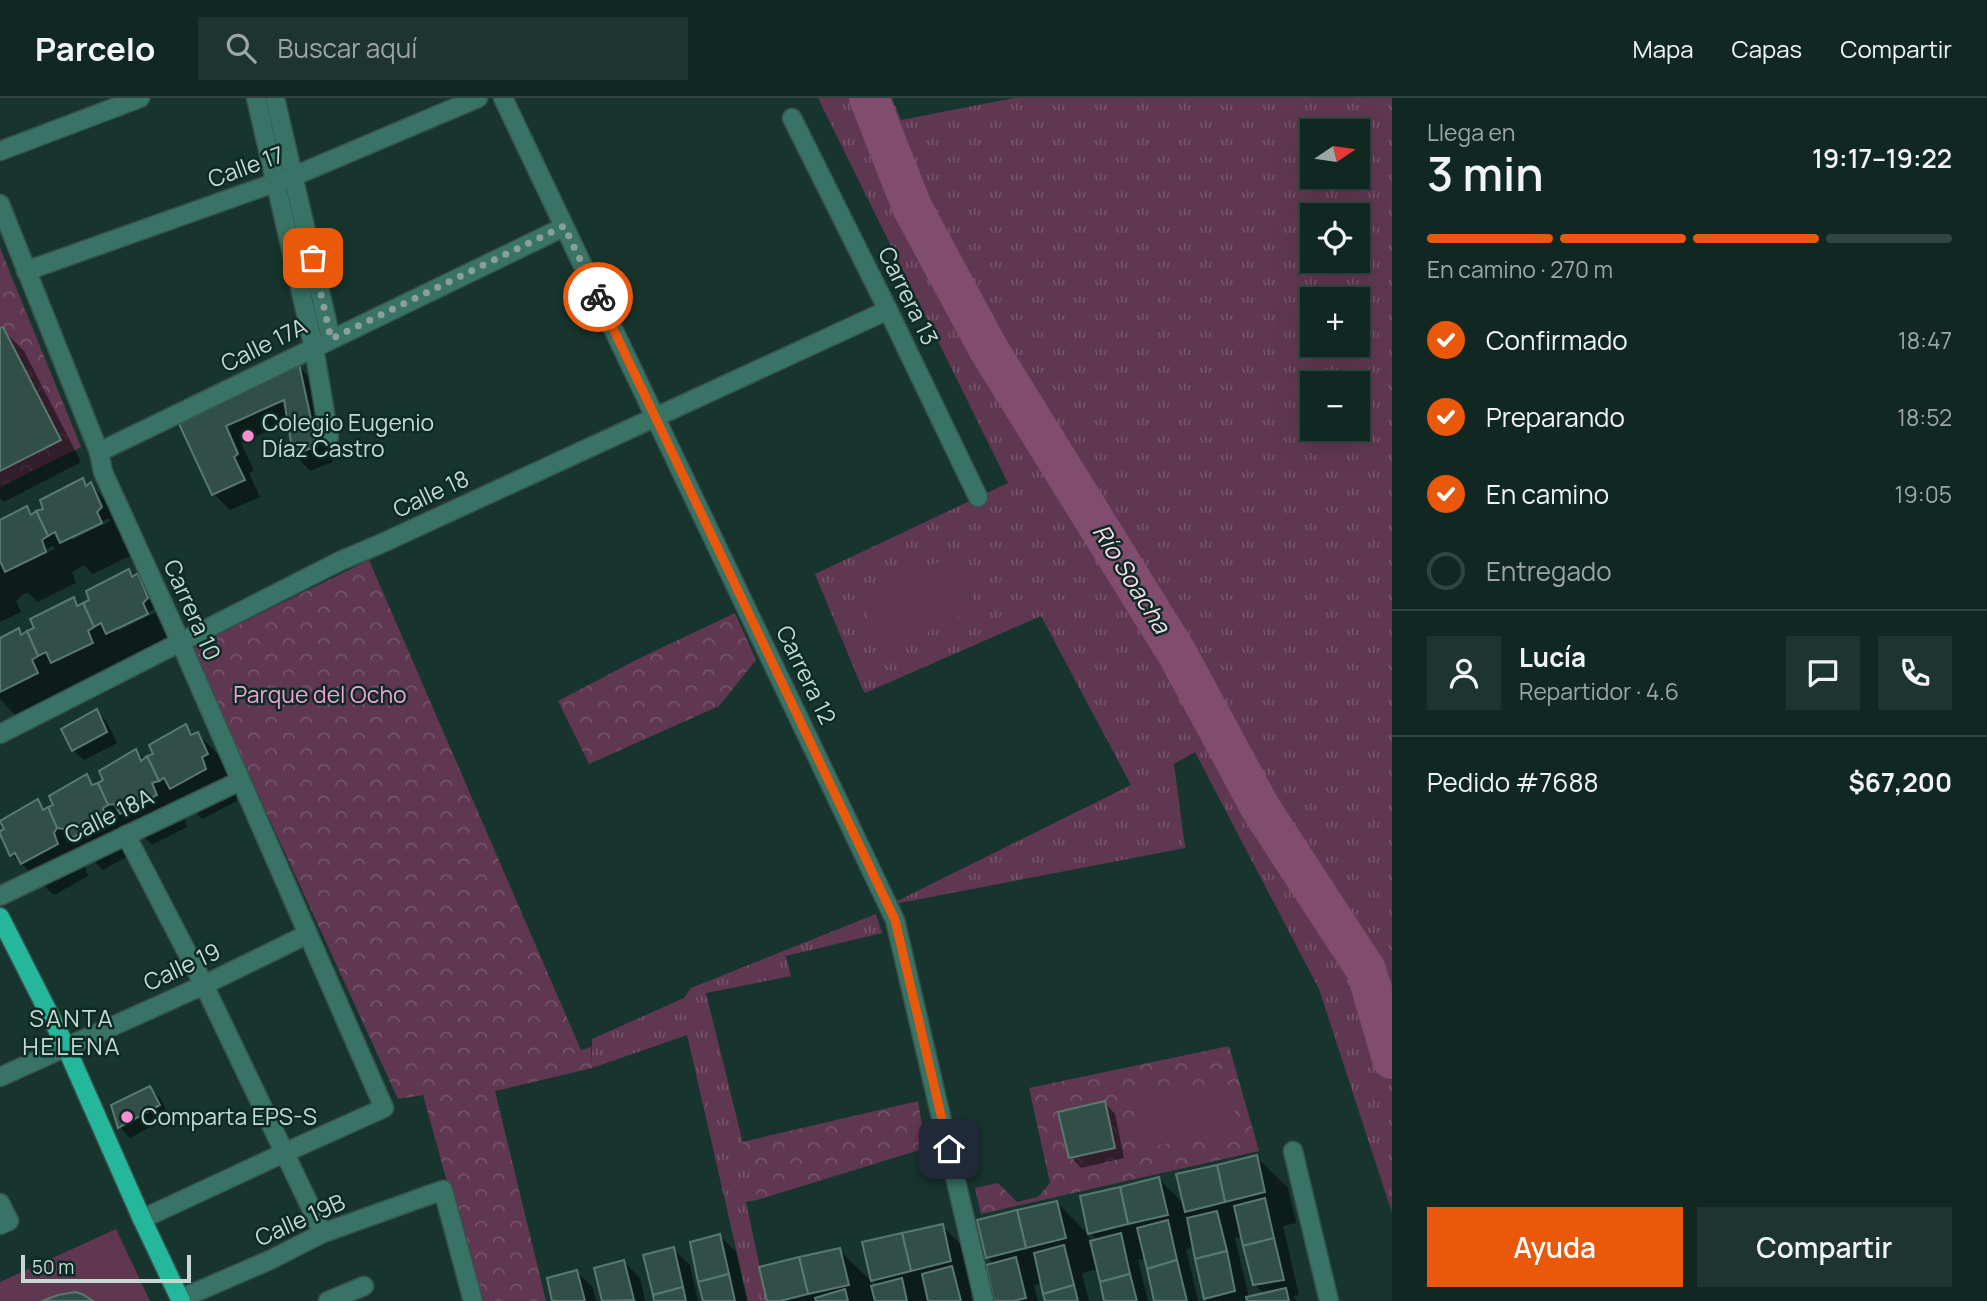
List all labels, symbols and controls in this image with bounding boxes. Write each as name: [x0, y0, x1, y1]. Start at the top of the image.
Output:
search box: [198, 17, 688, 80]
text: Parcelo: [35, 26, 156, 71]
icon: search: [222, 29, 260, 67]
text: Buscar aquí: [278, 30, 417, 66]
text: Mapa: [1633, 32, 1694, 65]
text: Capas: [1732, 32, 1802, 65]
text: Compartir: [1840, 32, 1952, 65]
text: Llega en: [1427, 116, 1515, 148]
north arrow: [1300, 119, 1370, 189]
map controls: [1300, 119, 1370, 441]
street label: Calle 17: [203, 138, 288, 195]
text: 19:17–19:22: [1812, 140, 1952, 176]
text: 3 min: [1427, 142, 1544, 205]
button: locate: [1300, 203, 1370, 273]
pin: [283, 228, 343, 288]
icon: bag: [294, 239, 332, 277]
street label: Carrera 13: [871, 241, 946, 350]
text: En camino · 270 m: [1427, 253, 1613, 285]
courier: [563, 262, 633, 332]
icon: bike: [579, 278, 617, 316]
button: +: [1300, 287, 1370, 357]
street label: Calle 17A: [215, 309, 312, 379]
icon: check: [1427, 321, 1465, 359]
text: Confirmado: [1486, 322, 1628, 358]
text: 18:47: [1898, 324, 1952, 356]
button: −: [1300, 371, 1370, 441]
icon: check: [1427, 398, 1465, 436]
text: Preparando: [1486, 399, 1625, 435]
text: 18:52: [1897, 401, 1952, 433]
place label: Colegio Eugenio Díaz Castro: [262, 406, 434, 464]
marker: Colegio Eugenio Díaz Castro: [240, 428, 256, 444]
street label: Calle 18: [387, 462, 474, 525]
icon: check: [1427, 475, 1465, 513]
text: En camino: [1486, 476, 1609, 512]
text: 19:05: [1895, 478, 1952, 510]
water label: Río Soacha: [1086, 517, 1180, 640]
text: Entregado: [1486, 553, 1612, 589]
street label: Carrera 10: [156, 554, 229, 665]
street label: Carrera 12: [769, 620, 845, 729]
button: person: [1427, 636, 1501, 710]
button: chat: [1786, 636, 1860, 710]
button: phone: [1878, 636, 1952, 710]
text: Lucía: [1519, 639, 1586, 675]
text: Repartidor · 4.6: [1519, 675, 1679, 707]
park label: Parque del Ocho: [233, 678, 407, 710]
text: Pedido #7688: [1427, 764, 1599, 800]
text: $67,200: [1848, 764, 1952, 800]
street label: Calle 18A: [59, 780, 159, 850]
street label: Calle 19: [138, 934, 225, 998]
district label: SANTA HELENA: [22, 1001, 122, 1062]
place label: Comparta EPS-S: [141, 1100, 317, 1132]
marker: Comparta EPS-S: [119, 1109, 135, 1125]
pin: [919, 1119, 979, 1179]
icon: home: [930, 1130, 968, 1168]
street label: Calle 19B: [250, 1185, 350, 1253]
button: Ayuda: [1427, 1207, 1683, 1287]
button: Compartir: [1697, 1207, 1952, 1287]
scale bar: [21, 1252, 191, 1284]
text: 50 m: [32, 1254, 74, 1280]

